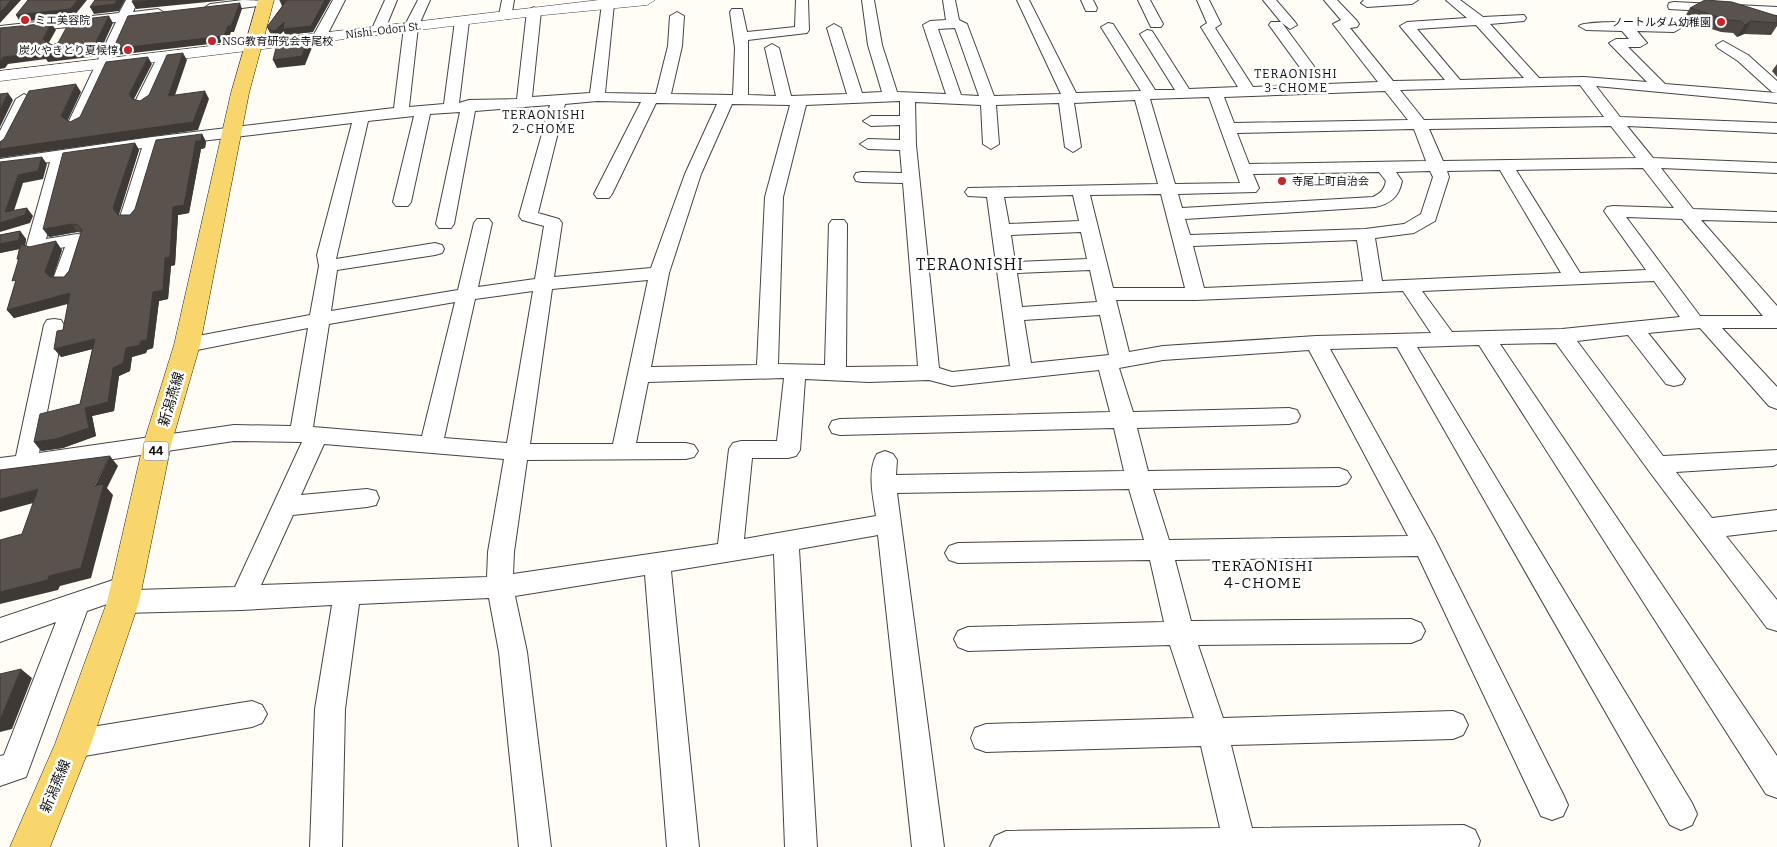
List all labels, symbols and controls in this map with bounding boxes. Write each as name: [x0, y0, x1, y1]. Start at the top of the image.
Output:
marker: ミエ美容院: [19, 14, 31, 26]
place label: ミエ美容院: [35, 14, 90, 27]
place label: ノートルダム幼稚園: [1612, 16, 1711, 29]
marker: ノートルダム幼稚園: [1715, 16, 1727, 28]
street label: Nishi-Odori St.: [344, 19, 422, 42]
marker: NSG教育研究会寺尾校: [206, 35, 218, 47]
place label: NSG教育研究会寺尾校: [222, 35, 333, 48]
place label: 炭火やきとり夏候惇: [19, 44, 118, 57]
marker: 炭火やきとり夏候惇: [122, 44, 134, 56]
district label: TERAONISHI 3-CHOME: [1254, 67, 1338, 95]
district label: TERAONISHI 2-CHOME: [502, 108, 586, 136]
marker: 寺尾上町自治会: [1276, 175, 1288, 187]
place label: 寺尾上町自治会: [1292, 175, 1369, 188]
district label: TERAONISHI: [916, 255, 1024, 274]
street label: 新潟燕線: [155, 370, 188, 428]
road number: 44: [144, 442, 168, 461]
district label: TERAONISHI 4-CHOME: [1212, 557, 1314, 592]
street label: 新潟燕線: [37, 757, 74, 815]

